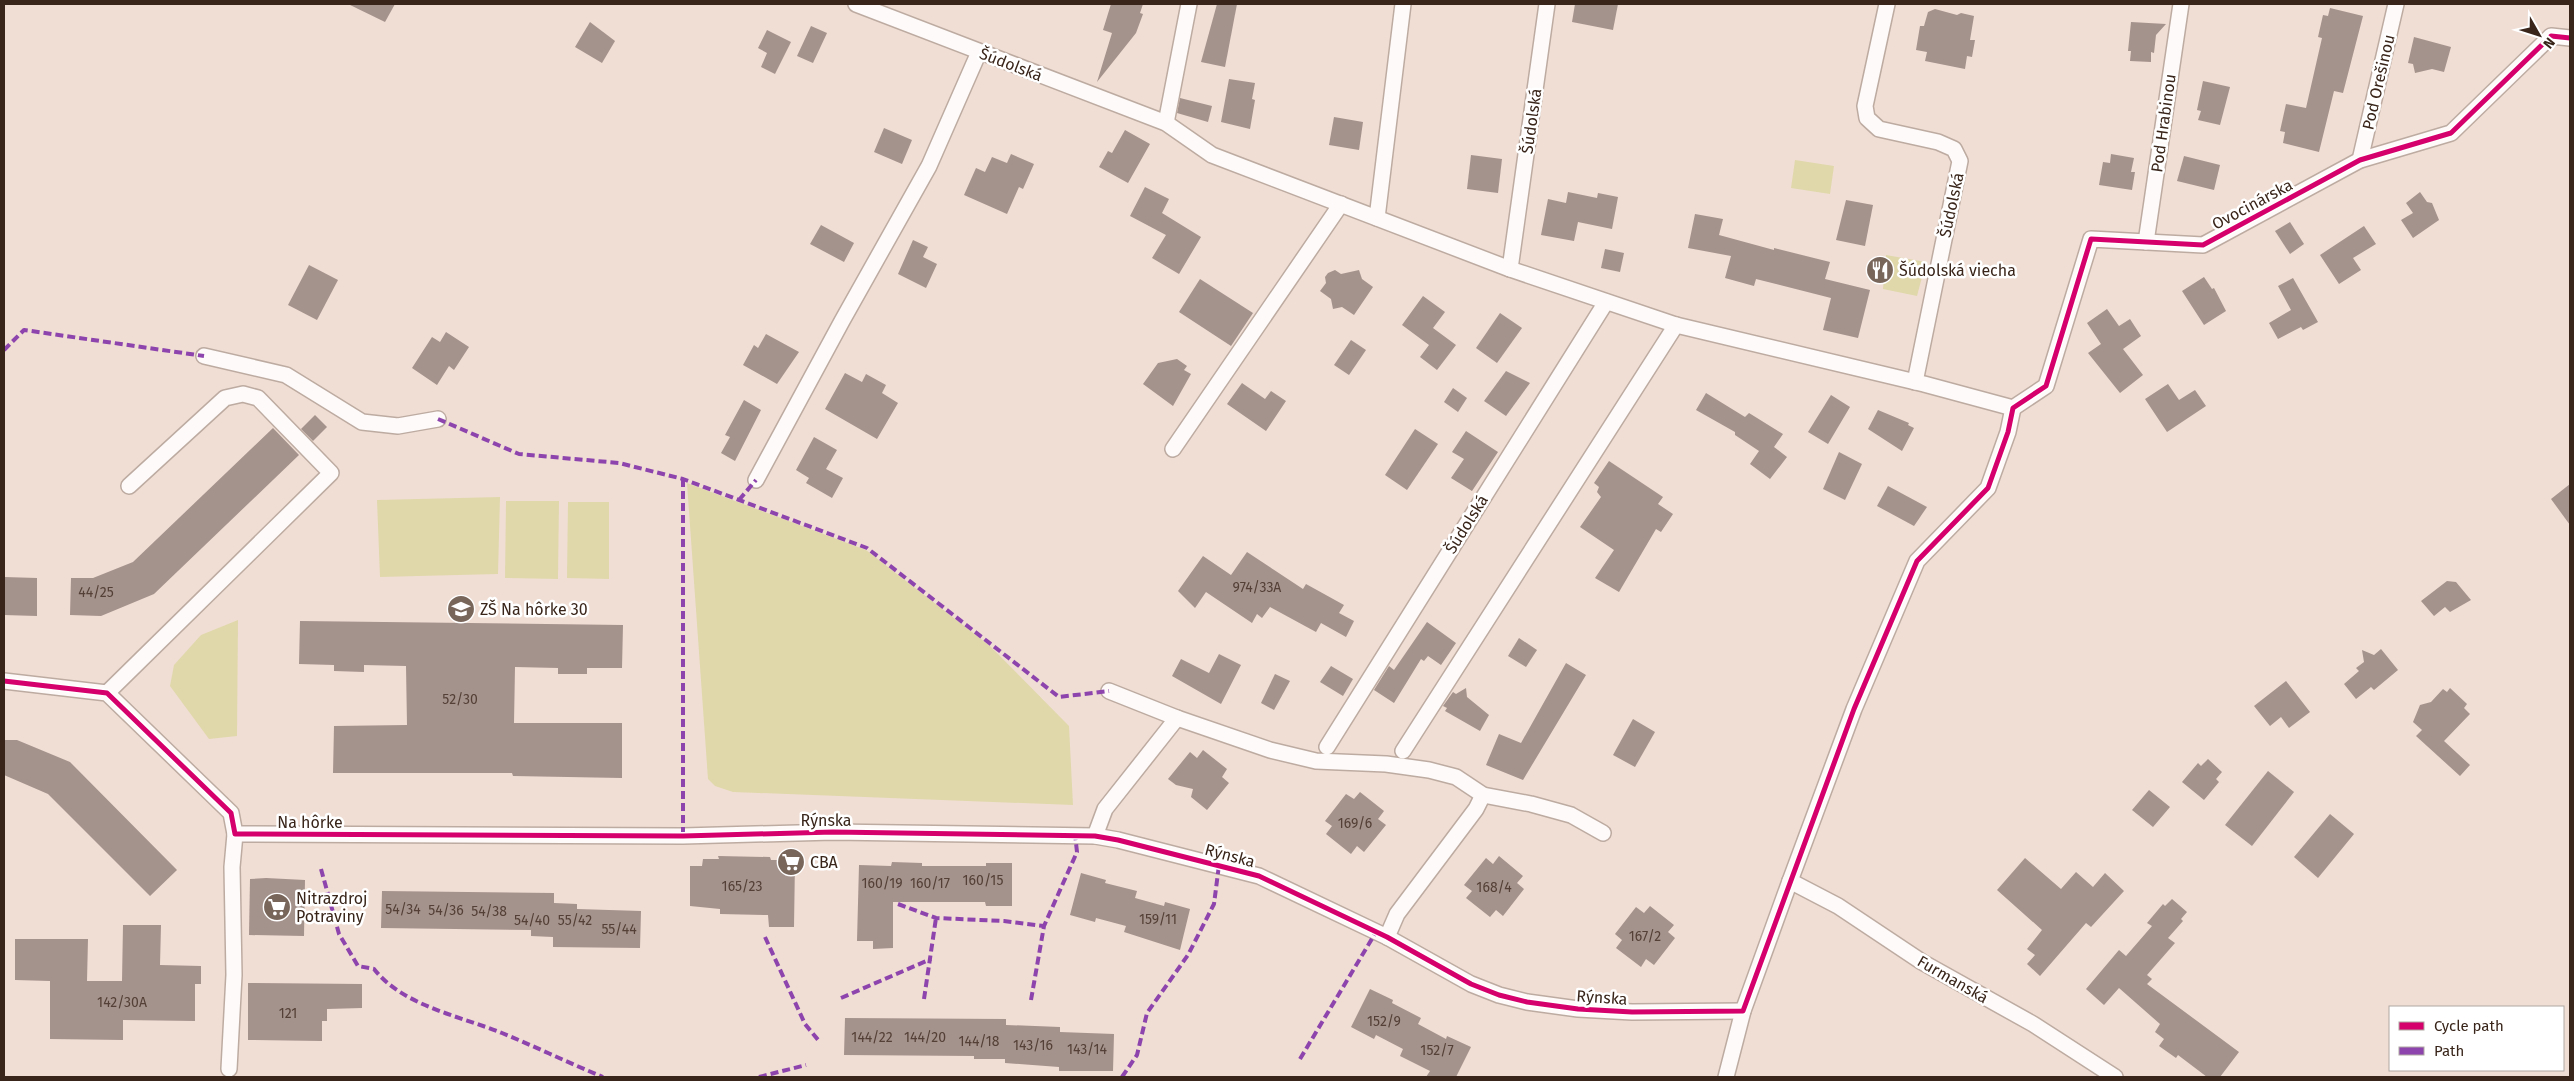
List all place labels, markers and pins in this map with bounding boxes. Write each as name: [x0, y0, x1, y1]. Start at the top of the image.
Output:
restaurant icon: Šúdolská viecha: [1865, 255, 1895, 285]
place label: Šúdolská viecha: [1899, 260, 2016, 280]
school or university icon: ZŠ Na hôrke 30: [446, 594, 476, 624]
place label: ZŠ Na hôrke 30: [480, 599, 588, 619]
supermarket icon: CBA: [776, 847, 806, 877]
place label: CBA: [810, 853, 839, 872]
place label: Nitrazdroj Potraviny: [296, 889, 368, 926]
supermarket icon: Nitrazdroj Potraviny: [262, 892, 292, 922]

